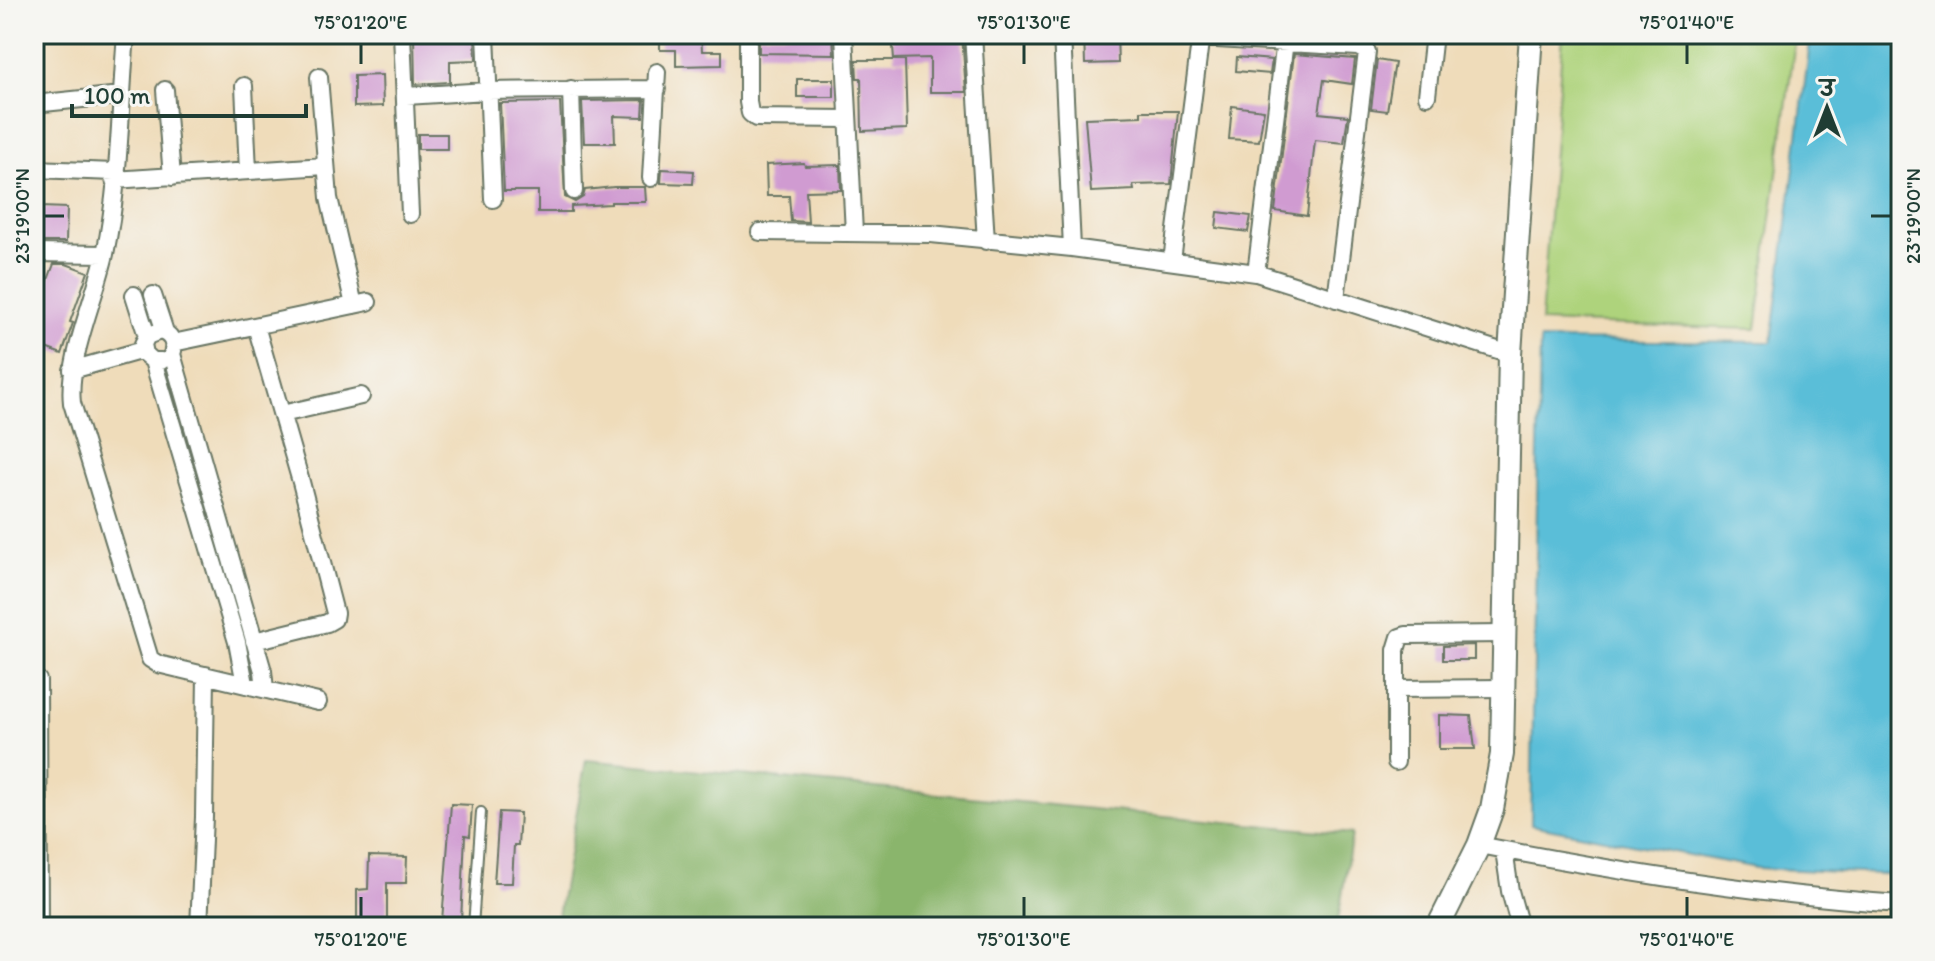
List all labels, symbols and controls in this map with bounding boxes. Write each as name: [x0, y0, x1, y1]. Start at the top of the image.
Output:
text: 75°01'20"E: [315, 10, 407, 34]
text: 75°01'30"E: [977, 10, 1071, 34]
text: 75°01'40"E: [1640, 10, 1734, 34]
scale bar: [72, 68, 306, 118]
north arrow: [1787, 68, 1867, 148]
text: उ: [1818, 75, 1837, 102]
text: 100 m: [84, 81, 150, 110]
text: 23°19'00"N: [10, 168, 34, 264]
text: 23°19'00"N: [1901, 168, 1925, 264]
text: 75°01'20"E: [315, 927, 407, 951]
text: 75°01'30"E: [977, 927, 1071, 951]
text: 75°01'40"E: [1640, 927, 1734, 951]

